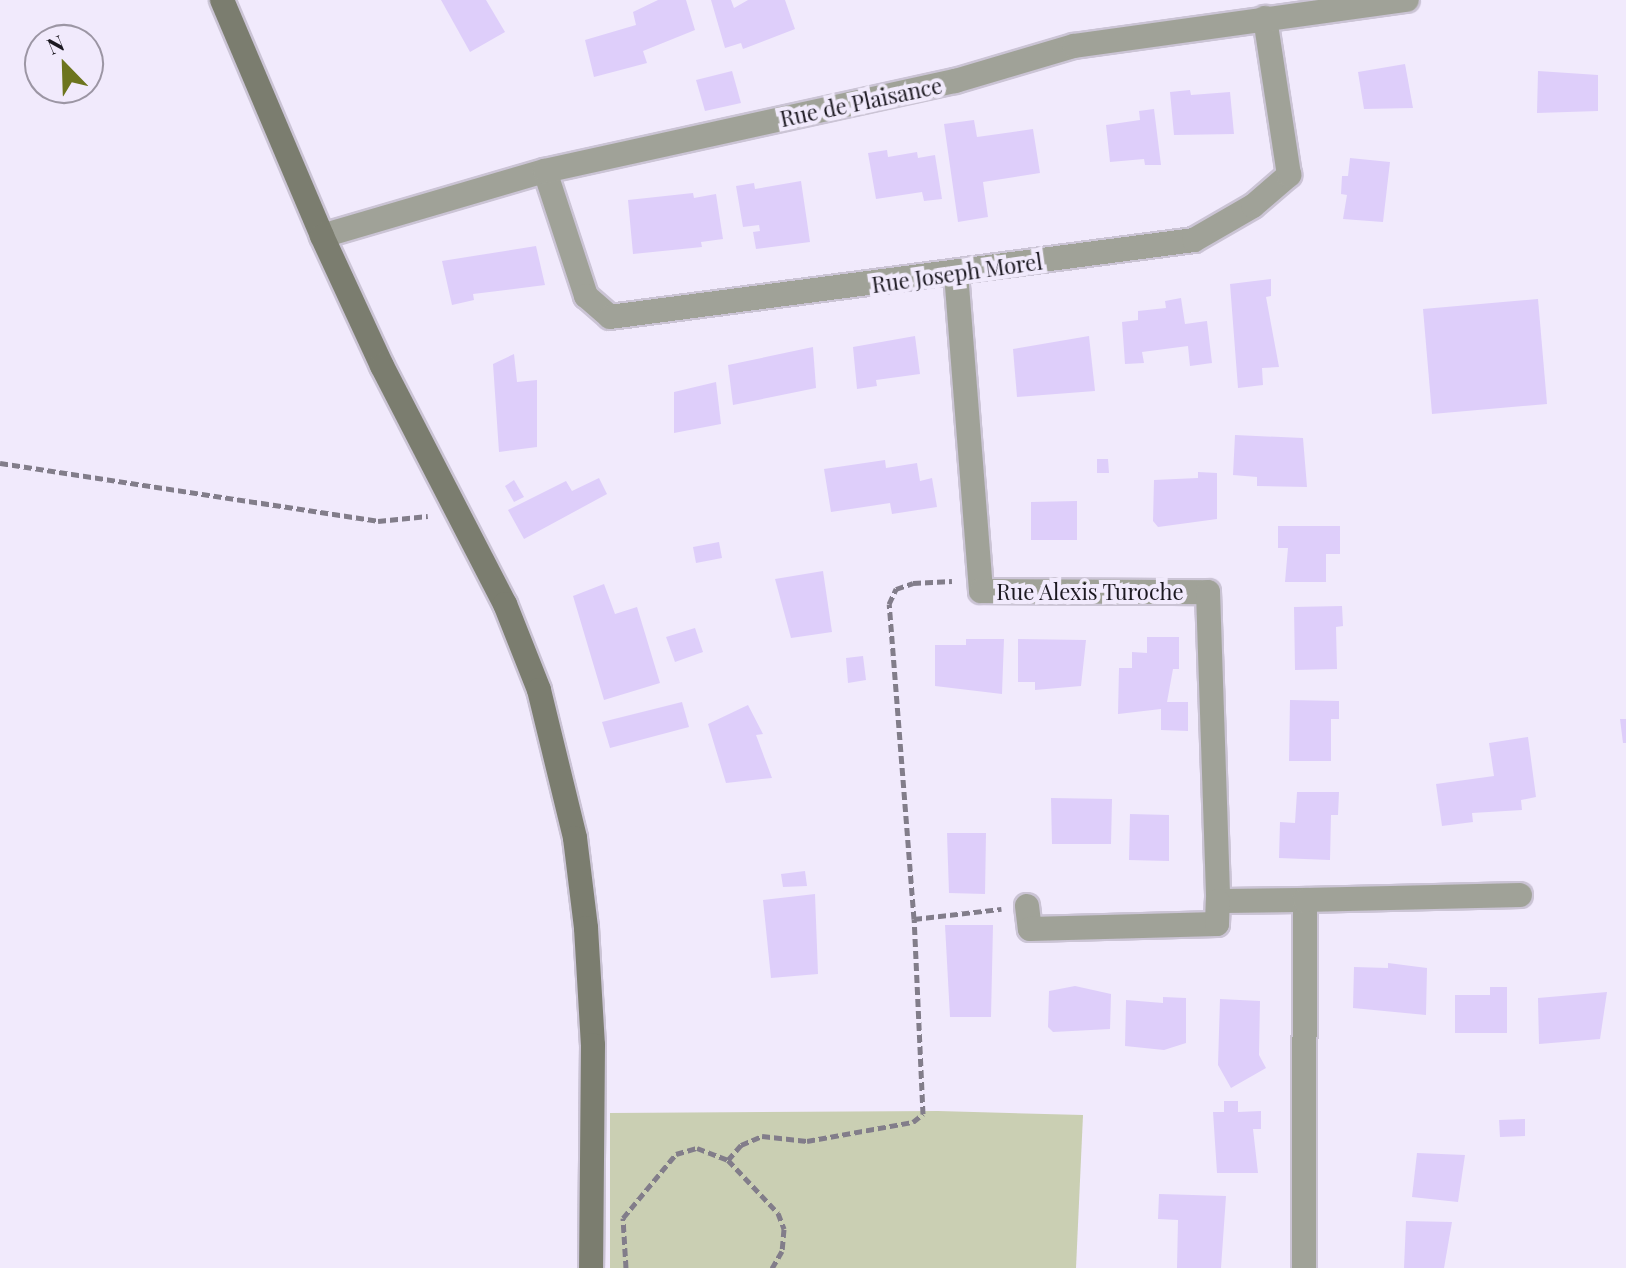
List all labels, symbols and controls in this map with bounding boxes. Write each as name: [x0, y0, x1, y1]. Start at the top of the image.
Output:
north arrow: [24, 24, 104, 104]
text: N: [42, 27, 69, 61]
street label: Rue de Plaisance: [777, 72, 945, 132]
street label: Rue Joseph Morel: [870, 248, 1044, 298]
street label: Rue Alexis Turoche: [996, 579, 1184, 605]

